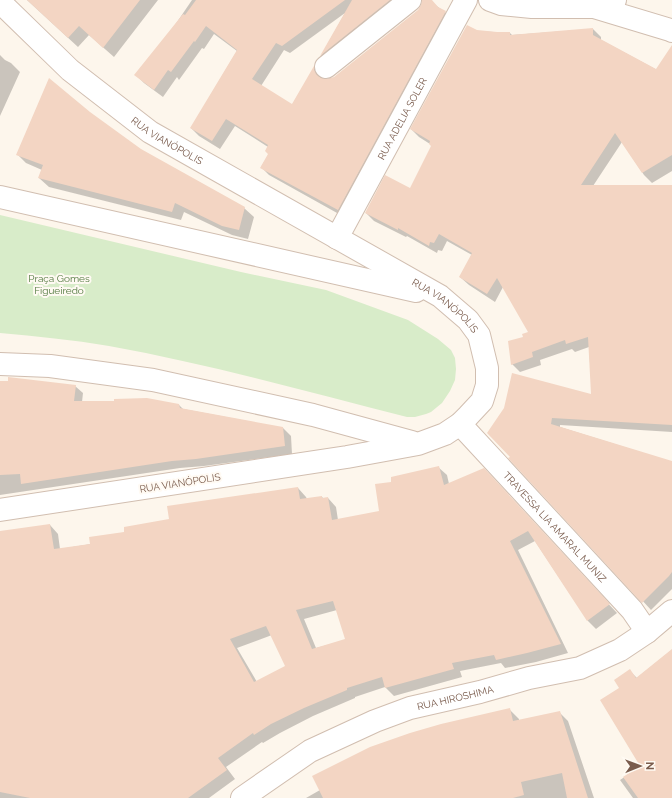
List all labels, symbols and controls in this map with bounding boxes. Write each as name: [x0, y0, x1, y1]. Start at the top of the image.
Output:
street label: RUA ADELIA SOLER: [375, 75, 429, 161]
street label: RUA VIANÓPOLIS: [129, 114, 205, 166]
park label: Praça Gomes Figueiredo: [28, 273, 90, 296]
street label: RUA VIANÓPOLIS: [410, 276, 481, 335]
street label: TRAVESSA LIA AMARAL MUNIZ: [501, 469, 609, 584]
street label: RUA VIANÓPOLIS: [139, 471, 221, 495]
street label: RUA HIROSHIMA: [416, 683, 495, 712]
north arrow: [620, 746, 660, 786]
text: N: [643, 762, 656, 770]

